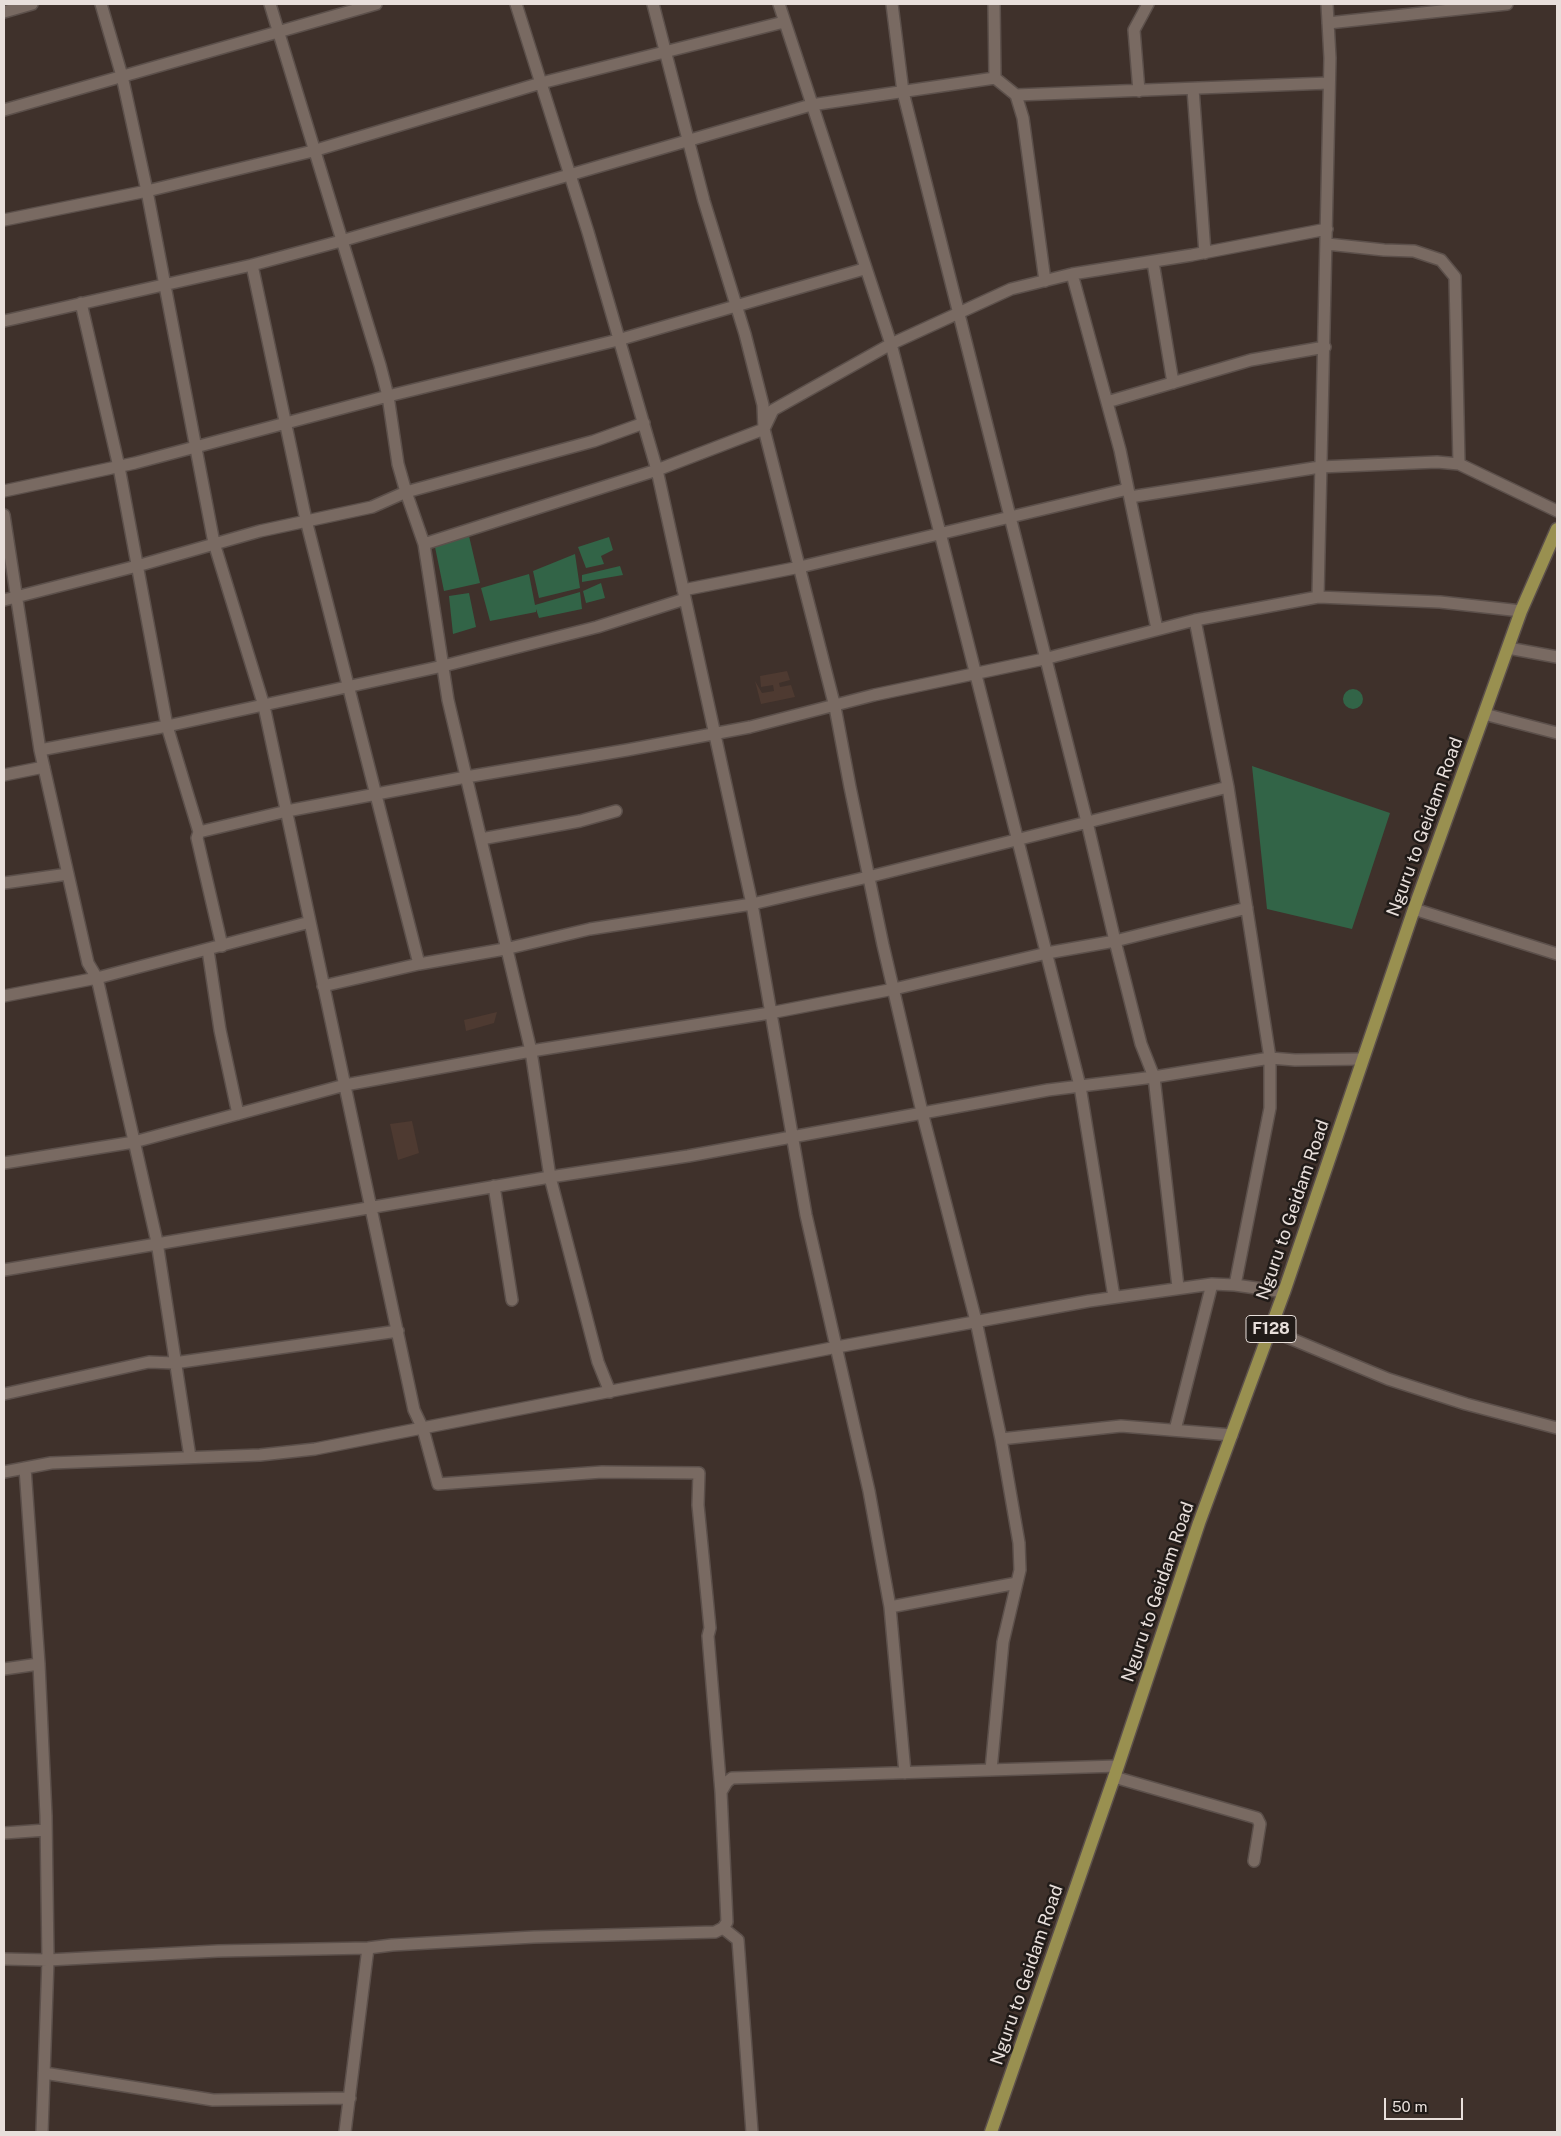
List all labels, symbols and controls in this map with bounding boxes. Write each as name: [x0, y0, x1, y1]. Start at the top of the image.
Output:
street label: Nguru to Geidam Road: [1382, 734, 1468, 920]
street label: Nguru to Geidam Road: [1252, 1117, 1334, 1303]
road number: F128: [1246, 1316, 1296, 1342]
street label: Nguru to Geidam Road: [1117, 1499, 1199, 1685]
street label: Nguru to Geidam Road: [986, 1882, 1068, 2068]
scale bar: [1386, 2088, 1465, 2120]
text: 50 m: [1392, 2098, 1427, 2115]

